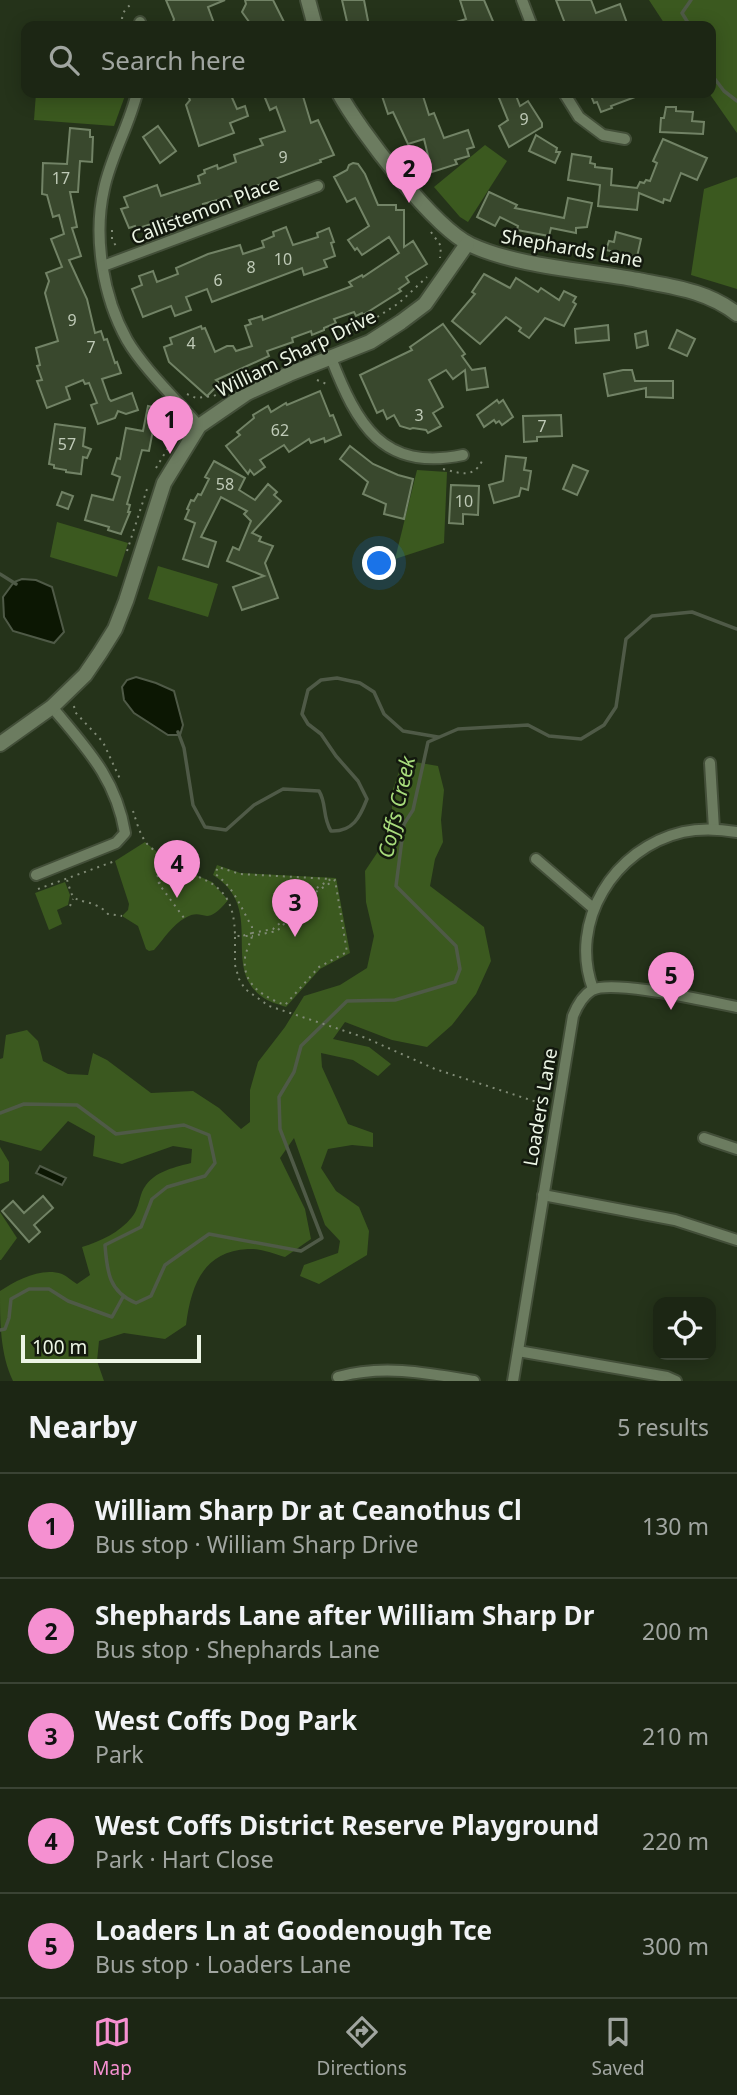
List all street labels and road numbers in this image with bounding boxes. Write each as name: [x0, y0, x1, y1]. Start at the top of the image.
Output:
street label: Callistemon Place: [127, 170, 283, 250]
street label: Shephards Lane: [499, 223, 645, 273]
street label: William Sharp Drive: [212, 303, 380, 403]
street label: Loaders Lane: [517, 1046, 563, 1168]

